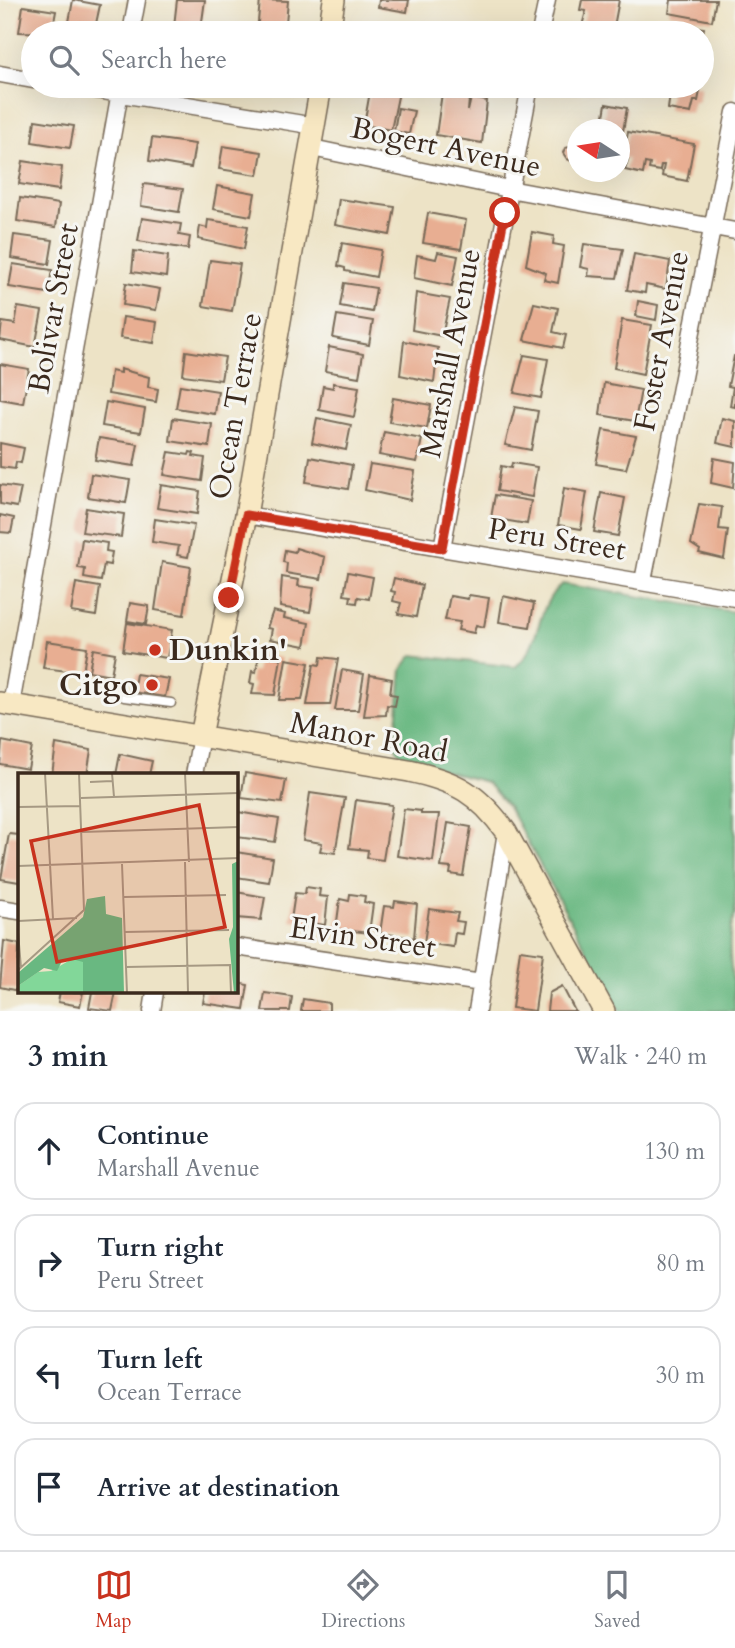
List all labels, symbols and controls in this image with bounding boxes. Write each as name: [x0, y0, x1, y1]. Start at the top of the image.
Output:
search box: [21, 21, 714, 98]
icon: search: [45, 41, 83, 79]
text: Search here: [101, 42, 227, 77]
street label: Bogert Avenue: [347, 107, 544, 188]
north arrow: [567, 119, 630, 182]
route start: [489, 197, 520, 228]
street label: Bolivar Street: [18, 219, 89, 396]
street label: Marshall Avenue: [410, 245, 491, 461]
street label: Foster Avenue: [624, 247, 699, 435]
street label: Ocean Terrace: [199, 309, 272, 503]
street label: Peru Street: [485, 508, 629, 571]
route end: [213, 582, 244, 613]
place label: Dunkin': [169, 630, 287, 671]
marker: Dunkin': [147, 642, 163, 658]
place label: Citgo: [59, 665, 138, 706]
marker: Citgo: [144, 677, 160, 693]
street label: Manor Road: [287, 702, 451, 773]
inset map: [18, 773, 238, 993]
street label: Elvin Street: [287, 907, 439, 968]
text: 3 min: [28, 1036, 108, 1077]
text: Walk · 240 m: [574, 1041, 707, 1072]
text: Continue: [97, 1118, 209, 1153]
icon: ahead: [30, 1132, 68, 1170]
text: 130 m: [644, 1136, 705, 1167]
text: Marshall Avenue: [97, 1153, 260, 1184]
text: Turn right: [97, 1230, 224, 1265]
icon: right: [30, 1244, 68, 1282]
text: 80 m: [656, 1248, 705, 1279]
text: Peru Street: [97, 1265, 204, 1296]
text: Turn left: [97, 1342, 202, 1377]
icon: left: [30, 1356, 68, 1394]
text: 30 m: [656, 1360, 705, 1391]
text: Ocean Terrace: [97, 1377, 242, 1408]
icon: arrive: [30, 1468, 68, 1506]
text: Arrive at destination: [97, 1470, 340, 1505]
tab: Map: [95, 1566, 133, 1634]
tab: Directions: [322, 1566, 405, 1634]
tab: Saved: [594, 1566, 640, 1634]

